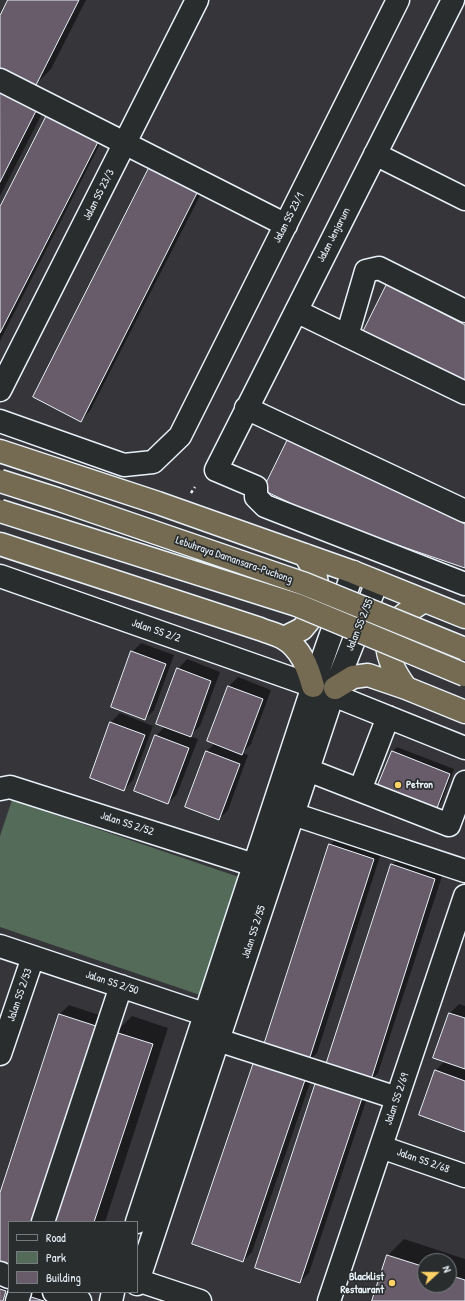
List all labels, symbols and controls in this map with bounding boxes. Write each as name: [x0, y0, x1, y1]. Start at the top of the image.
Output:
street label: Jalan SS 23/3: [81, 167, 117, 223]
street label: Jalan SS 23/1: [271, 191, 307, 245]
street label: Jalan Jenjarum: [315, 205, 353, 265]
street label: Lebuhraya Damansara–Puchong: [174, 534, 294, 586]
street label: Jalan SS 2/55: [344, 597, 376, 653]
street label: Jalan SS 2/2: [130, 617, 182, 645]
place label: Petron: [406, 778, 433, 792]
marker: Petron: [393, 780, 403, 790]
street label: Jalan SS 2/52: [99, 809, 155, 839]
street label: Jalan SS 2/55: [239, 904, 269, 960]
street label: Jalan SS 2/53: [5, 967, 35, 1023]
street label: Jalan SS 2/50: [84, 968, 140, 998]
street label: Jalan SS 2/69: [382, 1071, 412, 1127]
street label: Jalan SS 2/68: [395, 1146, 451, 1176]
legend: [8, 1221, 138, 1293]
text: Road: [46, 1229, 66, 1246]
text: Park: [46, 1249, 66, 1266]
north arrow: [417, 1253, 457, 1293]
text: N: [440, 1264, 455, 1274]
text: Building: [46, 1269, 81, 1286]
place label: Blacklist Restaurant: [341, 1270, 384, 1296]
marker: Blacklist Restaurant: [387, 1278, 397, 1288]

